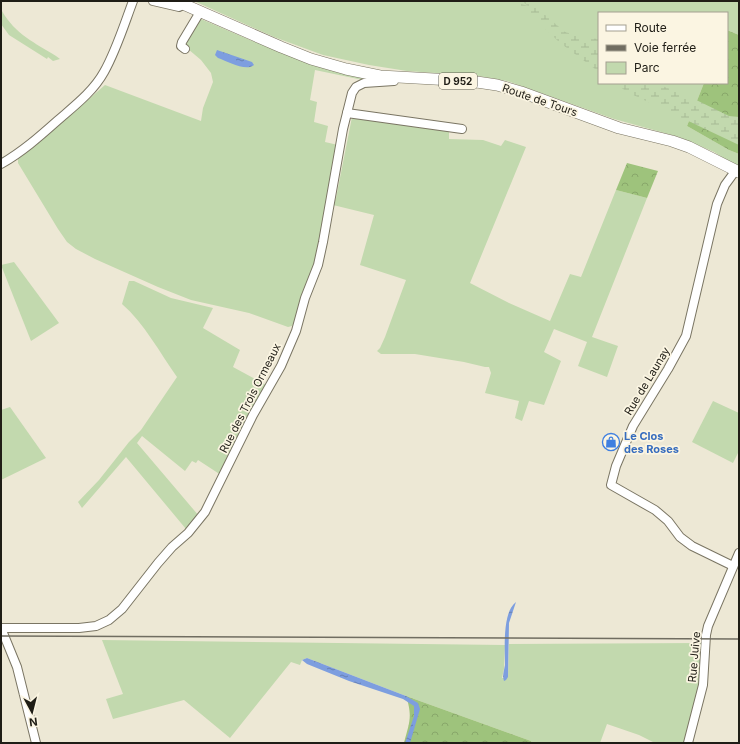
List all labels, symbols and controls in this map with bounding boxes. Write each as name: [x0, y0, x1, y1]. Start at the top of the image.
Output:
legend: [598, 12, 728, 84]
text: Route: [634, 20, 667, 35]
text: Voie ferrée: [634, 40, 696, 55]
text: Parc: [634, 60, 660, 75]
road number: D 952: [439, 73, 477, 89]
street label: Route de Tours: [501, 81, 580, 119]
street label: Rue des Trois Ormeaux: [216, 341, 284, 455]
street label: Rue de Launay: [621, 344, 673, 418]
place label: Le Clos des Roses: [624, 429, 679, 456]
shop icon: Le Clos des Roses: [601, 432, 621, 452]
street label: Rue Juive: [685, 631, 703, 683]
north arrow: [12, 692, 52, 732]
text: N: [28, 714, 38, 729]

